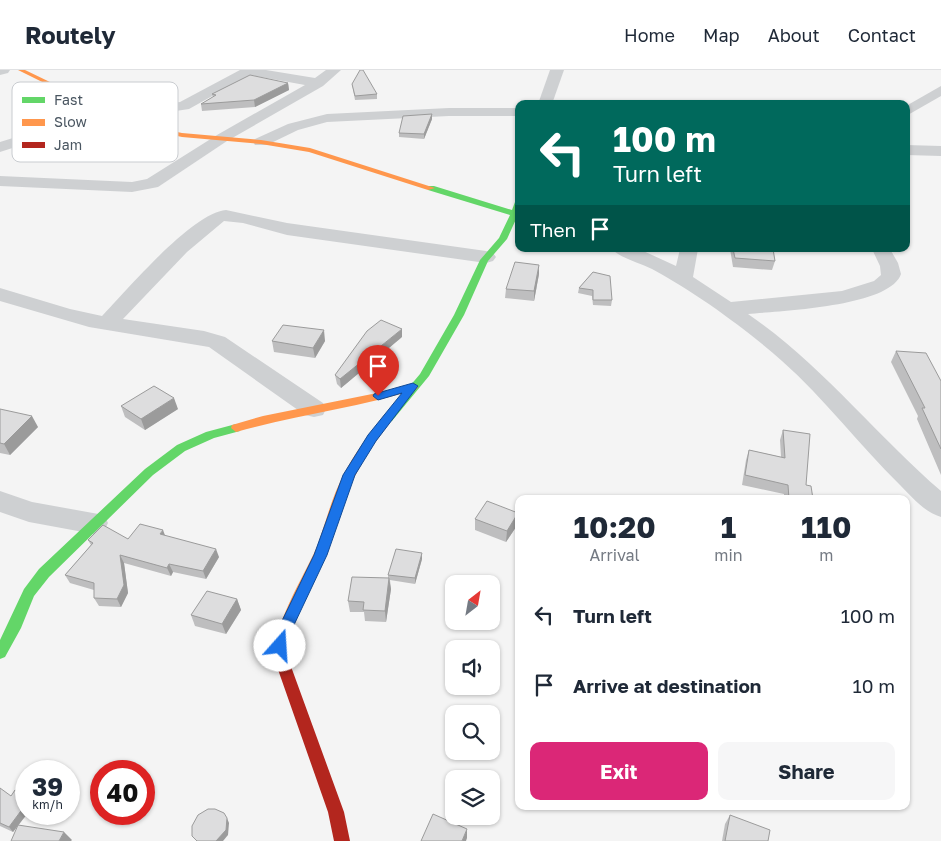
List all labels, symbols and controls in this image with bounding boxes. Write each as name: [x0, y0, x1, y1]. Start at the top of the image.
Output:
text: Routely: [25, 20, 116, 49]
text: Home: [624, 24, 675, 46]
text: Map: [703, 24, 740, 46]
text: About: [768, 24, 820, 46]
text: Contact: [848, 24, 916, 46]
legend: [12, 82, 178, 162]
text: Fast: [54, 91, 83, 108]
text: Slow: [54, 113, 87, 130]
text: 100 m: [613, 118, 716, 160]
icon: left: [530, 120, 595, 185]
text: Jam: [54, 136, 82, 153]
text: Turn left: [613, 160, 702, 187]
icon: arrive: [586, 215, 614, 243]
text: Then: [530, 218, 576, 241]
pin: [357, 345, 399, 396]
icon: arrive: [364, 352, 392, 380]
text: 10:20: [573, 509, 656, 545]
text: 1: [721, 509, 736, 545]
text: 110: [801, 509, 852, 545]
text: Arrival: [590, 545, 640, 565]
text: min: [714, 545, 743, 565]
text: m: [819, 545, 833, 565]
north arrow: [445, 575, 500, 630]
map controls: [445, 575, 500, 825]
icon: left: [530, 601, 558, 629]
text: Turn left: [573, 604, 652, 627]
text: 100 m: [841, 604, 895, 627]
position arrow: [253, 619, 305, 671]
button: sound: [445, 640, 500, 695]
icon: arrive: [530, 671, 558, 699]
text: Arrive at destination: [573, 674, 761, 697]
text: 10 m: [852, 674, 895, 697]
button: search: [445, 705, 500, 760]
button: Exit: [530, 742, 708, 800]
button: Share: [718, 742, 895, 800]
speed limit sign: 40: [90, 760, 155, 825]
button: layers: [445, 770, 500, 825]
text: 39: [32, 771, 63, 802]
text: km/h: [32, 797, 63, 812]

